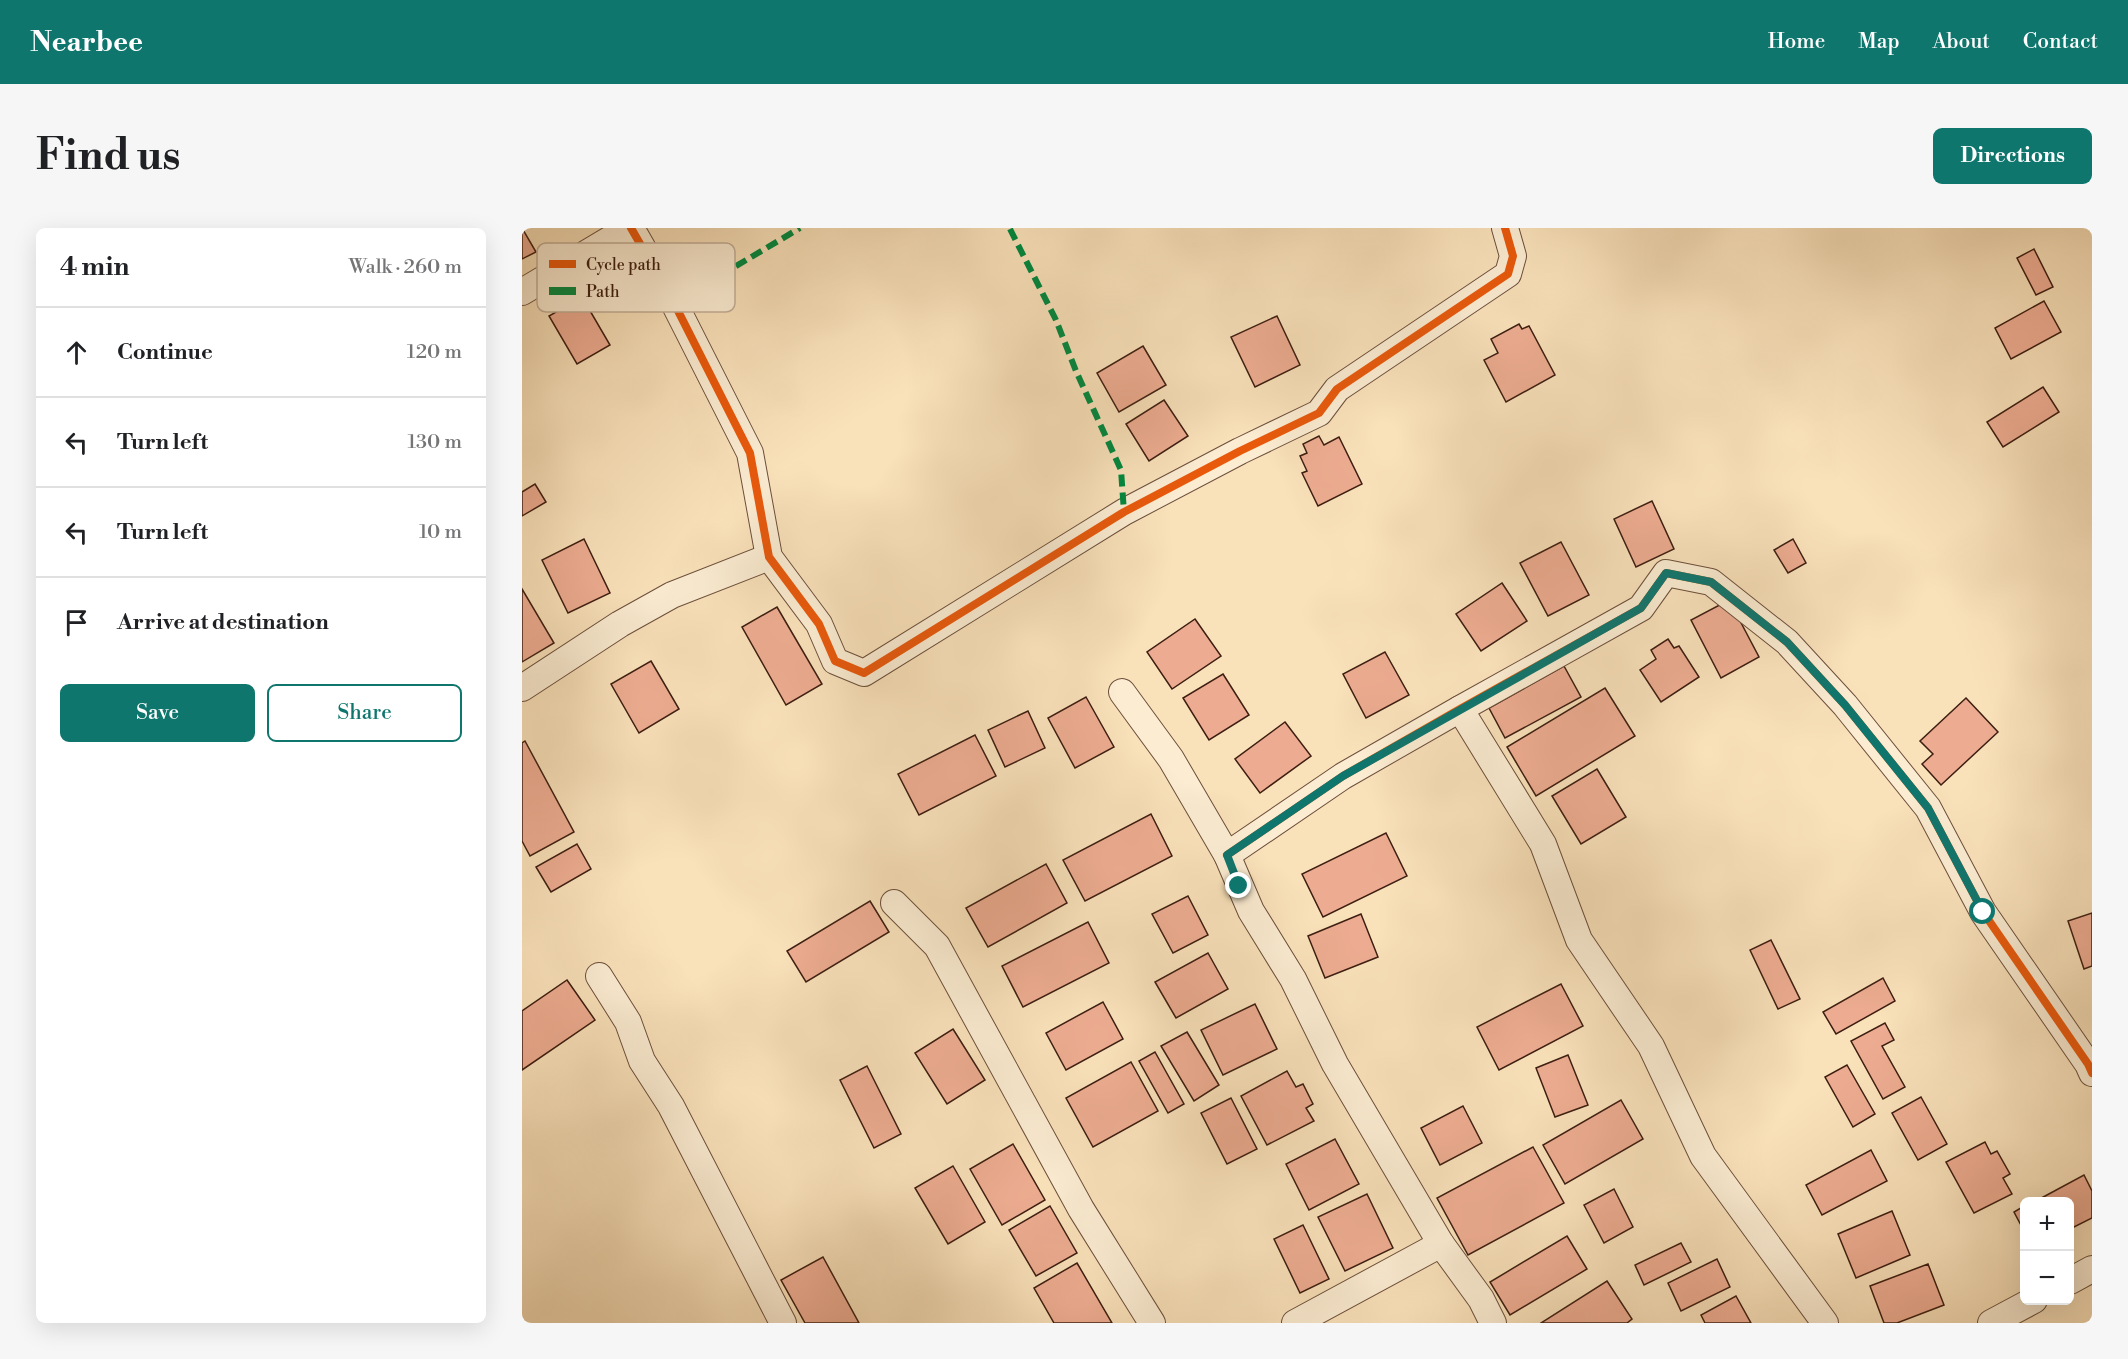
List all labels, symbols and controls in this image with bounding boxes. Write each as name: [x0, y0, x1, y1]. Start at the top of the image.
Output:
text: Nearbee: [30, 25, 143, 60]
text: Home: [1768, 29, 1825, 55]
text: Map: [1858, 29, 1900, 55]
text: About: [1933, 29, 1990, 55]
text: Contact: [2023, 29, 2098, 55]
button: Directions: [1933, 128, 2092, 184]
text: Find us: [36, 130, 180, 183]
legend: [537, 243, 735, 312]
text: 4 min: [60, 251, 130, 283]
text: Walk · 260 m: [349, 255, 462, 280]
text: Cycle path: [586, 255, 661, 275]
text: Path: [586, 282, 620, 302]
icon: ahead: [60, 336, 93, 369]
text: Continue: [117, 339, 213, 366]
text: 120 m: [407, 340, 462, 365]
icon: left: [60, 426, 93, 459]
text: Turn left: [117, 429, 208, 456]
text: 130 m: [407, 430, 462, 455]
icon: left: [60, 516, 93, 549]
text: Turn left: [117, 519, 208, 546]
text: 10 m: [419, 520, 462, 545]
icon: arrive: [60, 606, 93, 639]
text: Arrive at destination: [117, 609, 329, 636]
button: Save: [60, 684, 255, 742]
button: Share: [267, 684, 462, 742]
route end: [1225, 872, 1251, 898]
route start: [1969, 898, 1995, 924]
map controls: [2020, 1197, 2074, 1305]
button: +: [2020, 1197, 2074, 1251]
button: −: [2020, 1251, 2074, 1305]

